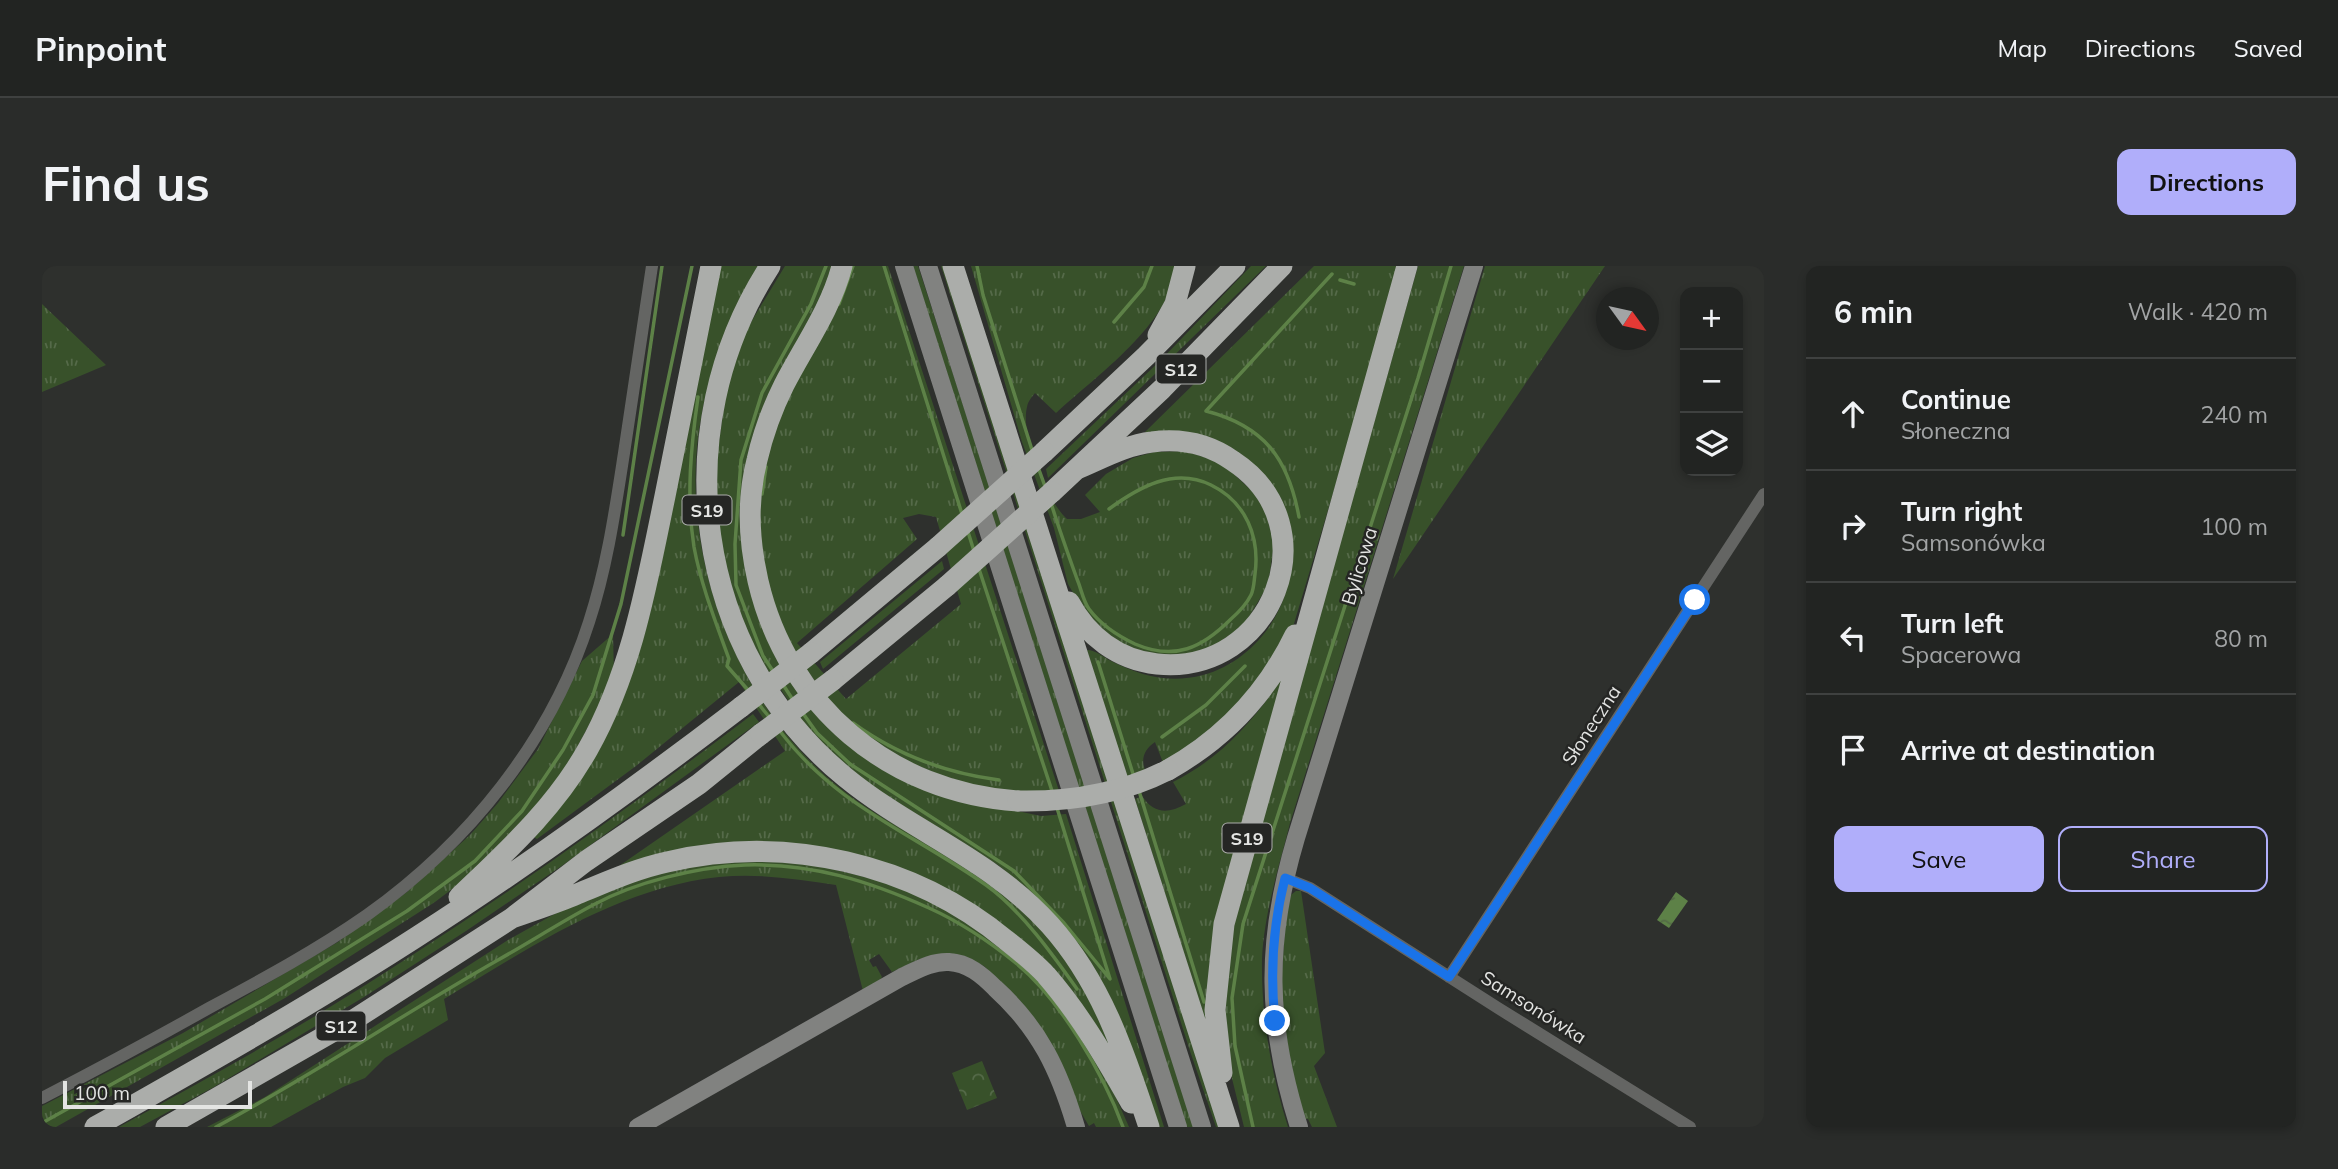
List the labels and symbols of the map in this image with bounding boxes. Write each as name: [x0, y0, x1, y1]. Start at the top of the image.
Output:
north arrow: [1596, 287, 1659, 350]
road number: S12: [1156, 354, 1206, 384]
road number: S19: [682, 496, 732, 524]
street label: Bylicowa: [1336, 524, 1382, 608]
route start: [1679, 584, 1710, 615]
street label: Słoneczna: [1556, 681, 1626, 769]
road number: S19: [1222, 824, 1272, 852]
street label: Samsonówka: [1477, 965, 1591, 1049]
route end: [1259, 1005, 1290, 1036]
road number: S12: [316, 1012, 366, 1040]
scale bar: [63, 1078, 252, 1110]

